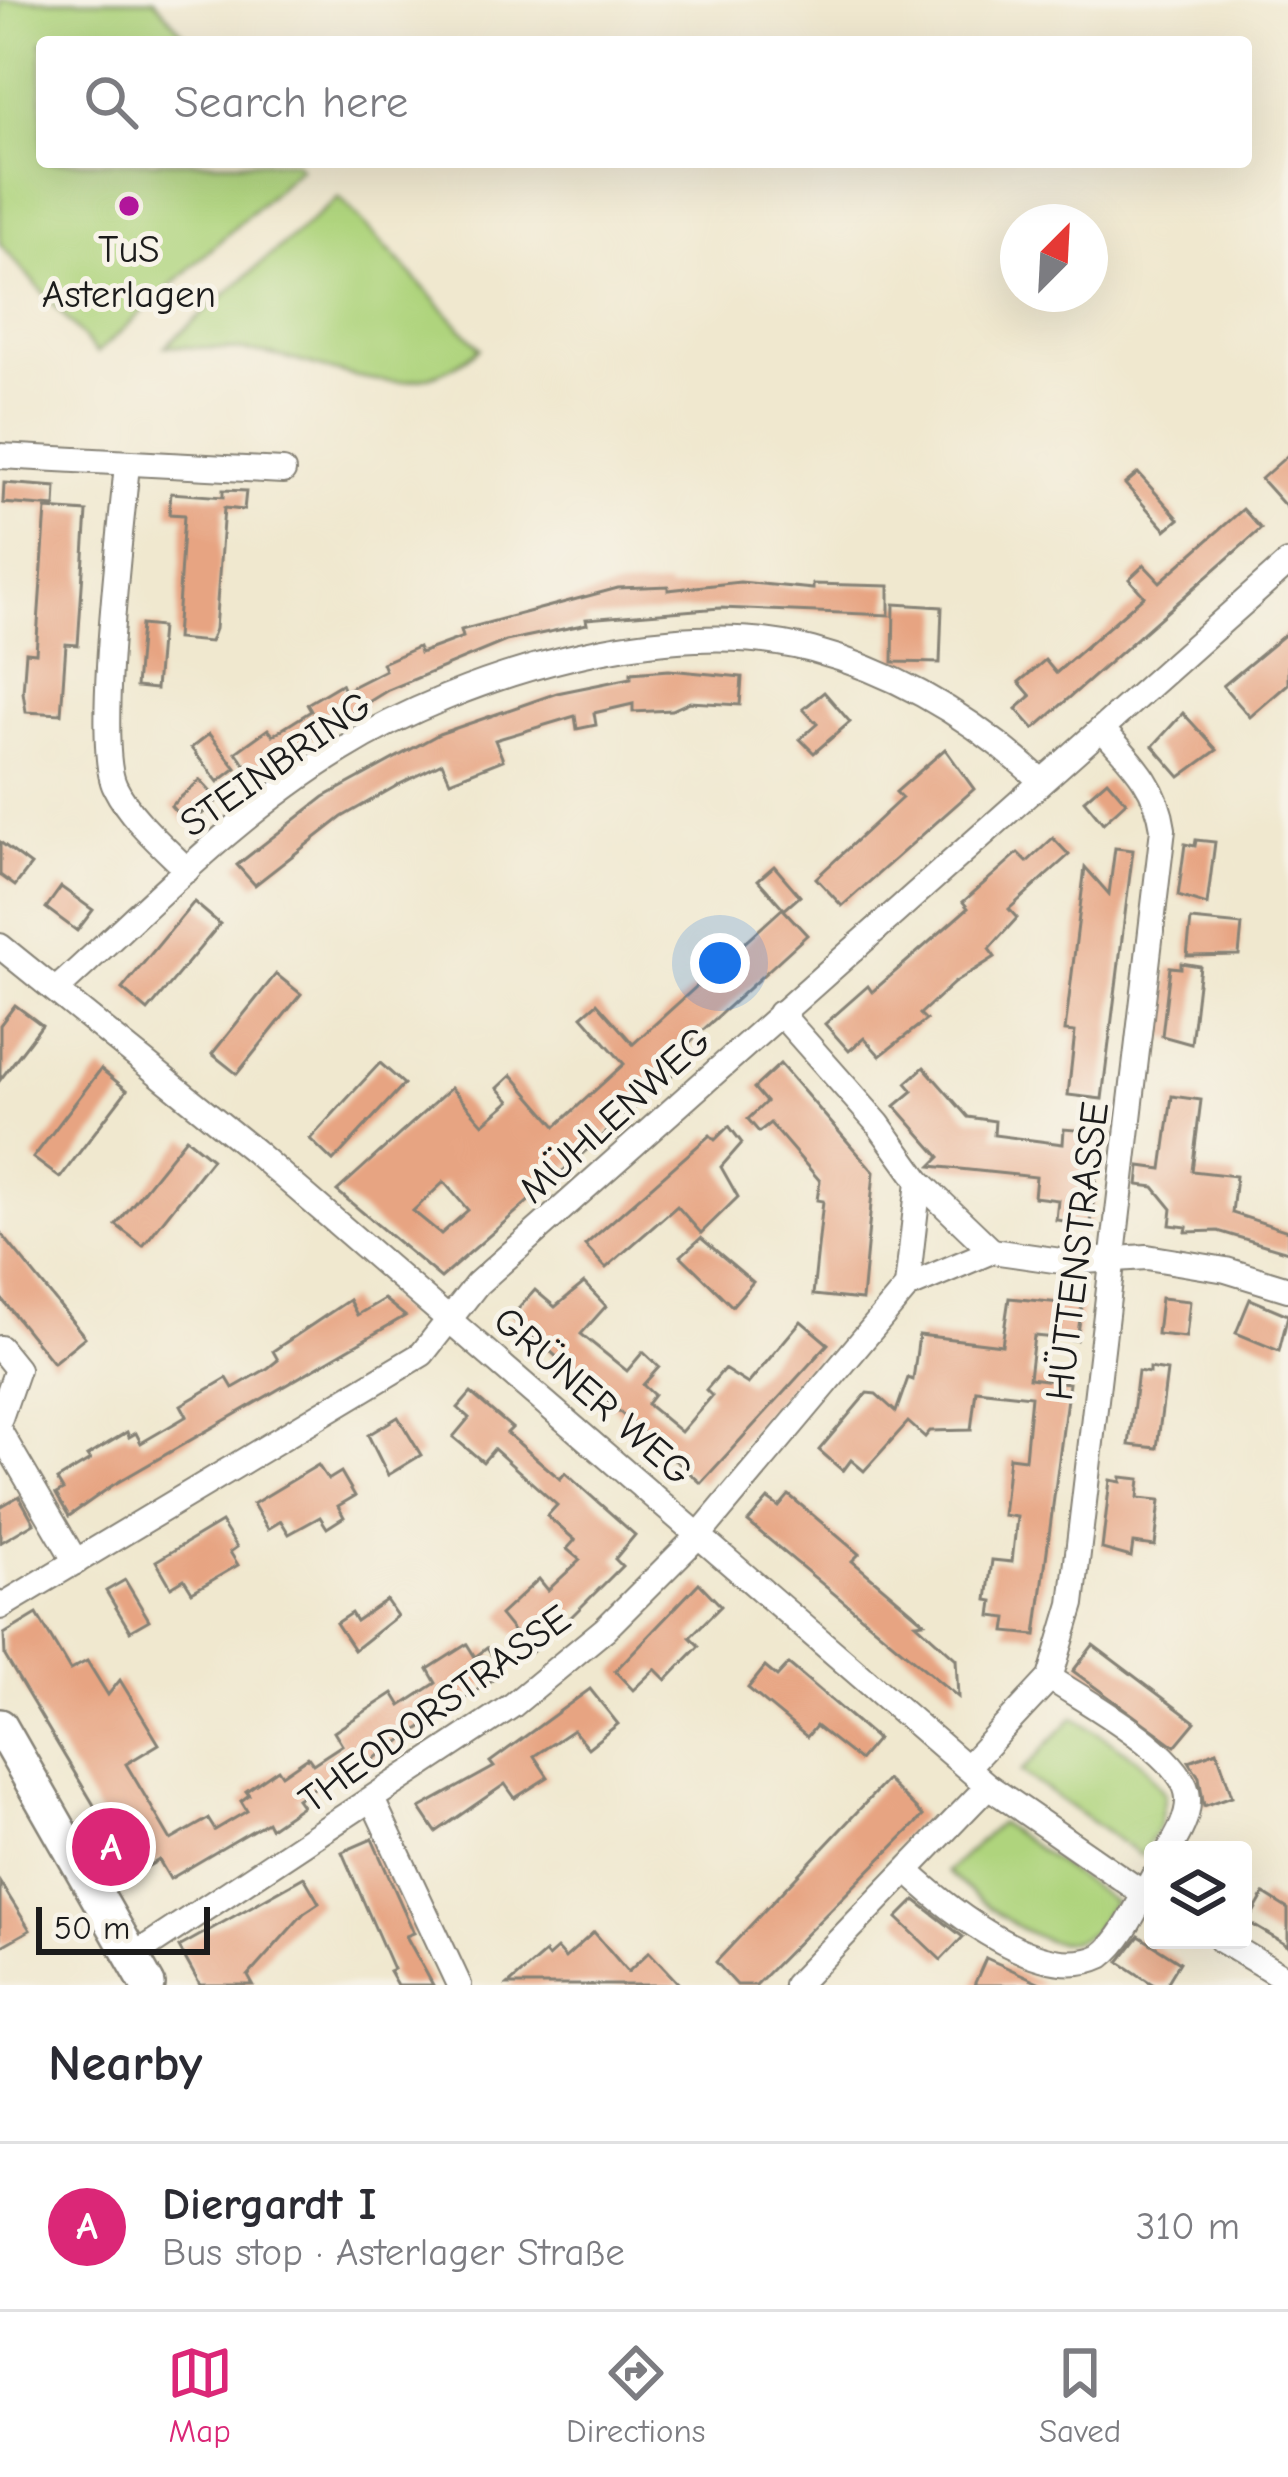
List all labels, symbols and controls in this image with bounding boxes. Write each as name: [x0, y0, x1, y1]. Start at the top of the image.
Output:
search box: [36, 36, 1252, 168]
icon: search: [78, 69, 144, 135]
text: Search here: [174, 76, 408, 128]
marker: TuS Asterlagen: [116, 193, 142, 219]
north arrow: [1000, 204, 1108, 312]
place label: TuS Asterlagen: [42, 227, 216, 317]
street label: STEINBRING: [172, 682, 380, 847]
your location: [690, 933, 750, 993]
street label: MÜHLENWEG: [510, 1018, 720, 1213]
street label: HÜTTENSTRASSE: [1037, 1099, 1118, 1403]
street label: GRÜNER WEG: [485, 1298, 702, 1495]
street label: THEODORSTRASSE: [291, 1596, 579, 1823]
pin: A: [72, 1802, 150, 1892]
map controls: [1144, 1841, 1252, 1949]
button: layers: [1144, 1841, 1252, 1949]
scale bar: [36, 1901, 210, 1954]
text: 50 m: [54, 1909, 130, 1947]
text: Nearby: [48, 2034, 202, 2093]
text: Diergardt I: [162, 2178, 377, 2230]
text: A: [76, 2204, 98, 2249]
text: 310 m: [1136, 2204, 1240, 2249]
text: Bus stop · Asterlager Straße: [162, 2230, 625, 2275]
tab: Map: [167, 2340, 233, 2450]
tab: Directions: [566, 2340, 706, 2450]
tab: Saved: [1039, 2340, 1121, 2450]

